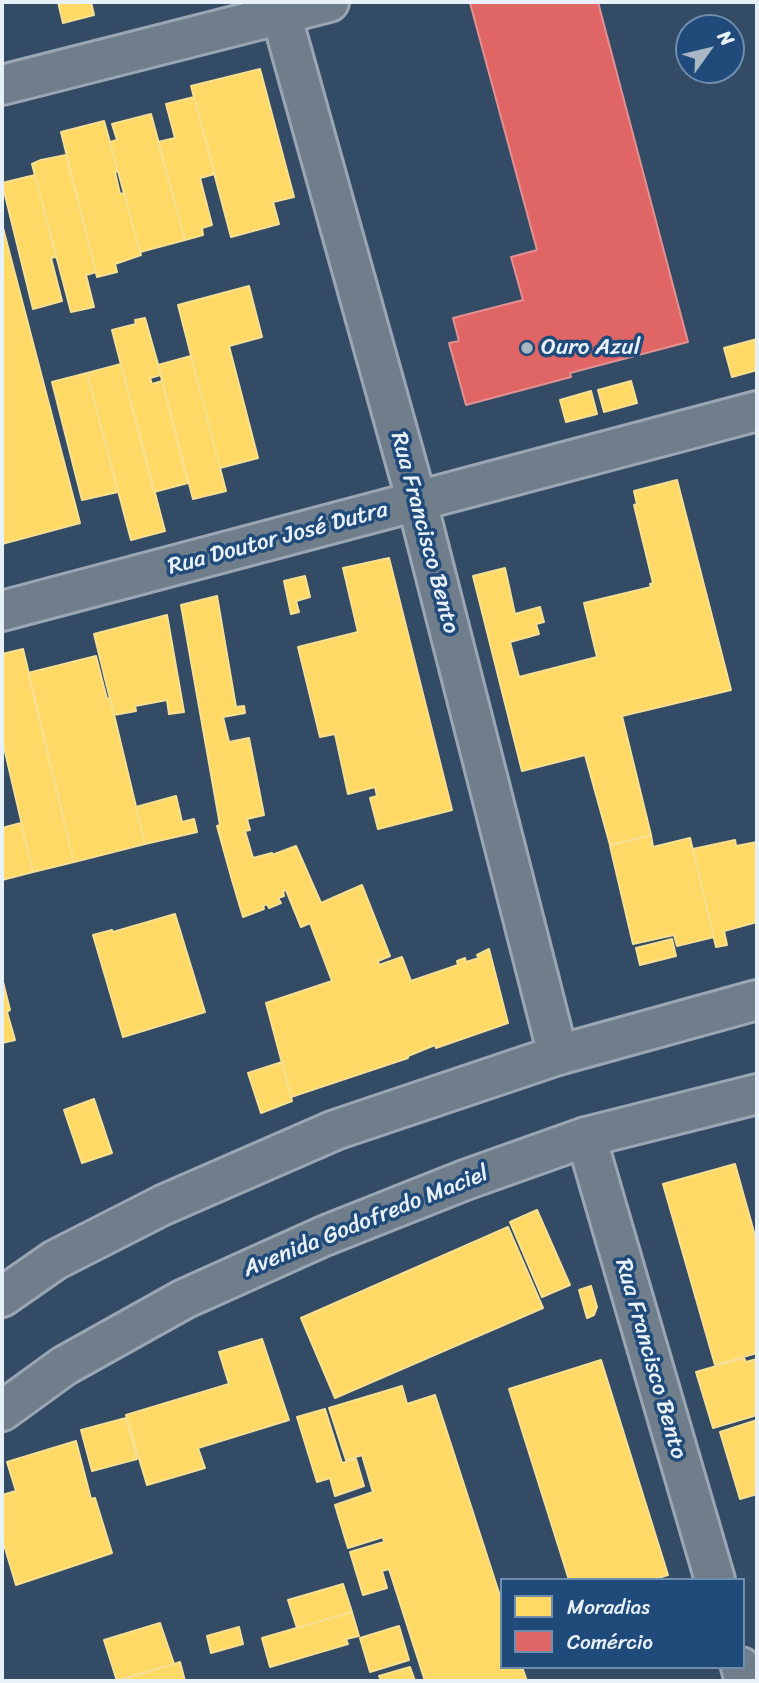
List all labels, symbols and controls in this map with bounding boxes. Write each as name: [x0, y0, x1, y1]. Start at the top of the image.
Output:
north arrow: [675, 14, 745, 84]
text: N: [709, 23, 744, 53]
place label: Ouro Azul: [541, 334, 640, 362]
marker: Ouro Azul: [519, 340, 535, 356]
street label: Rua Francisco Bento: [384, 429, 464, 637]
street label: Rua Doutor José Dutra: [165, 496, 391, 582]
street label: Avenida Godofredo Maciel: [239, 1160, 493, 1284]
street label: Rua Francisco Bento: [608, 1255, 692, 1463]
legend: [500, 1578, 745, 1669]
text: Moradias: [567, 1588, 650, 1626]
text: Comércio: [567, 1623, 653, 1661]

